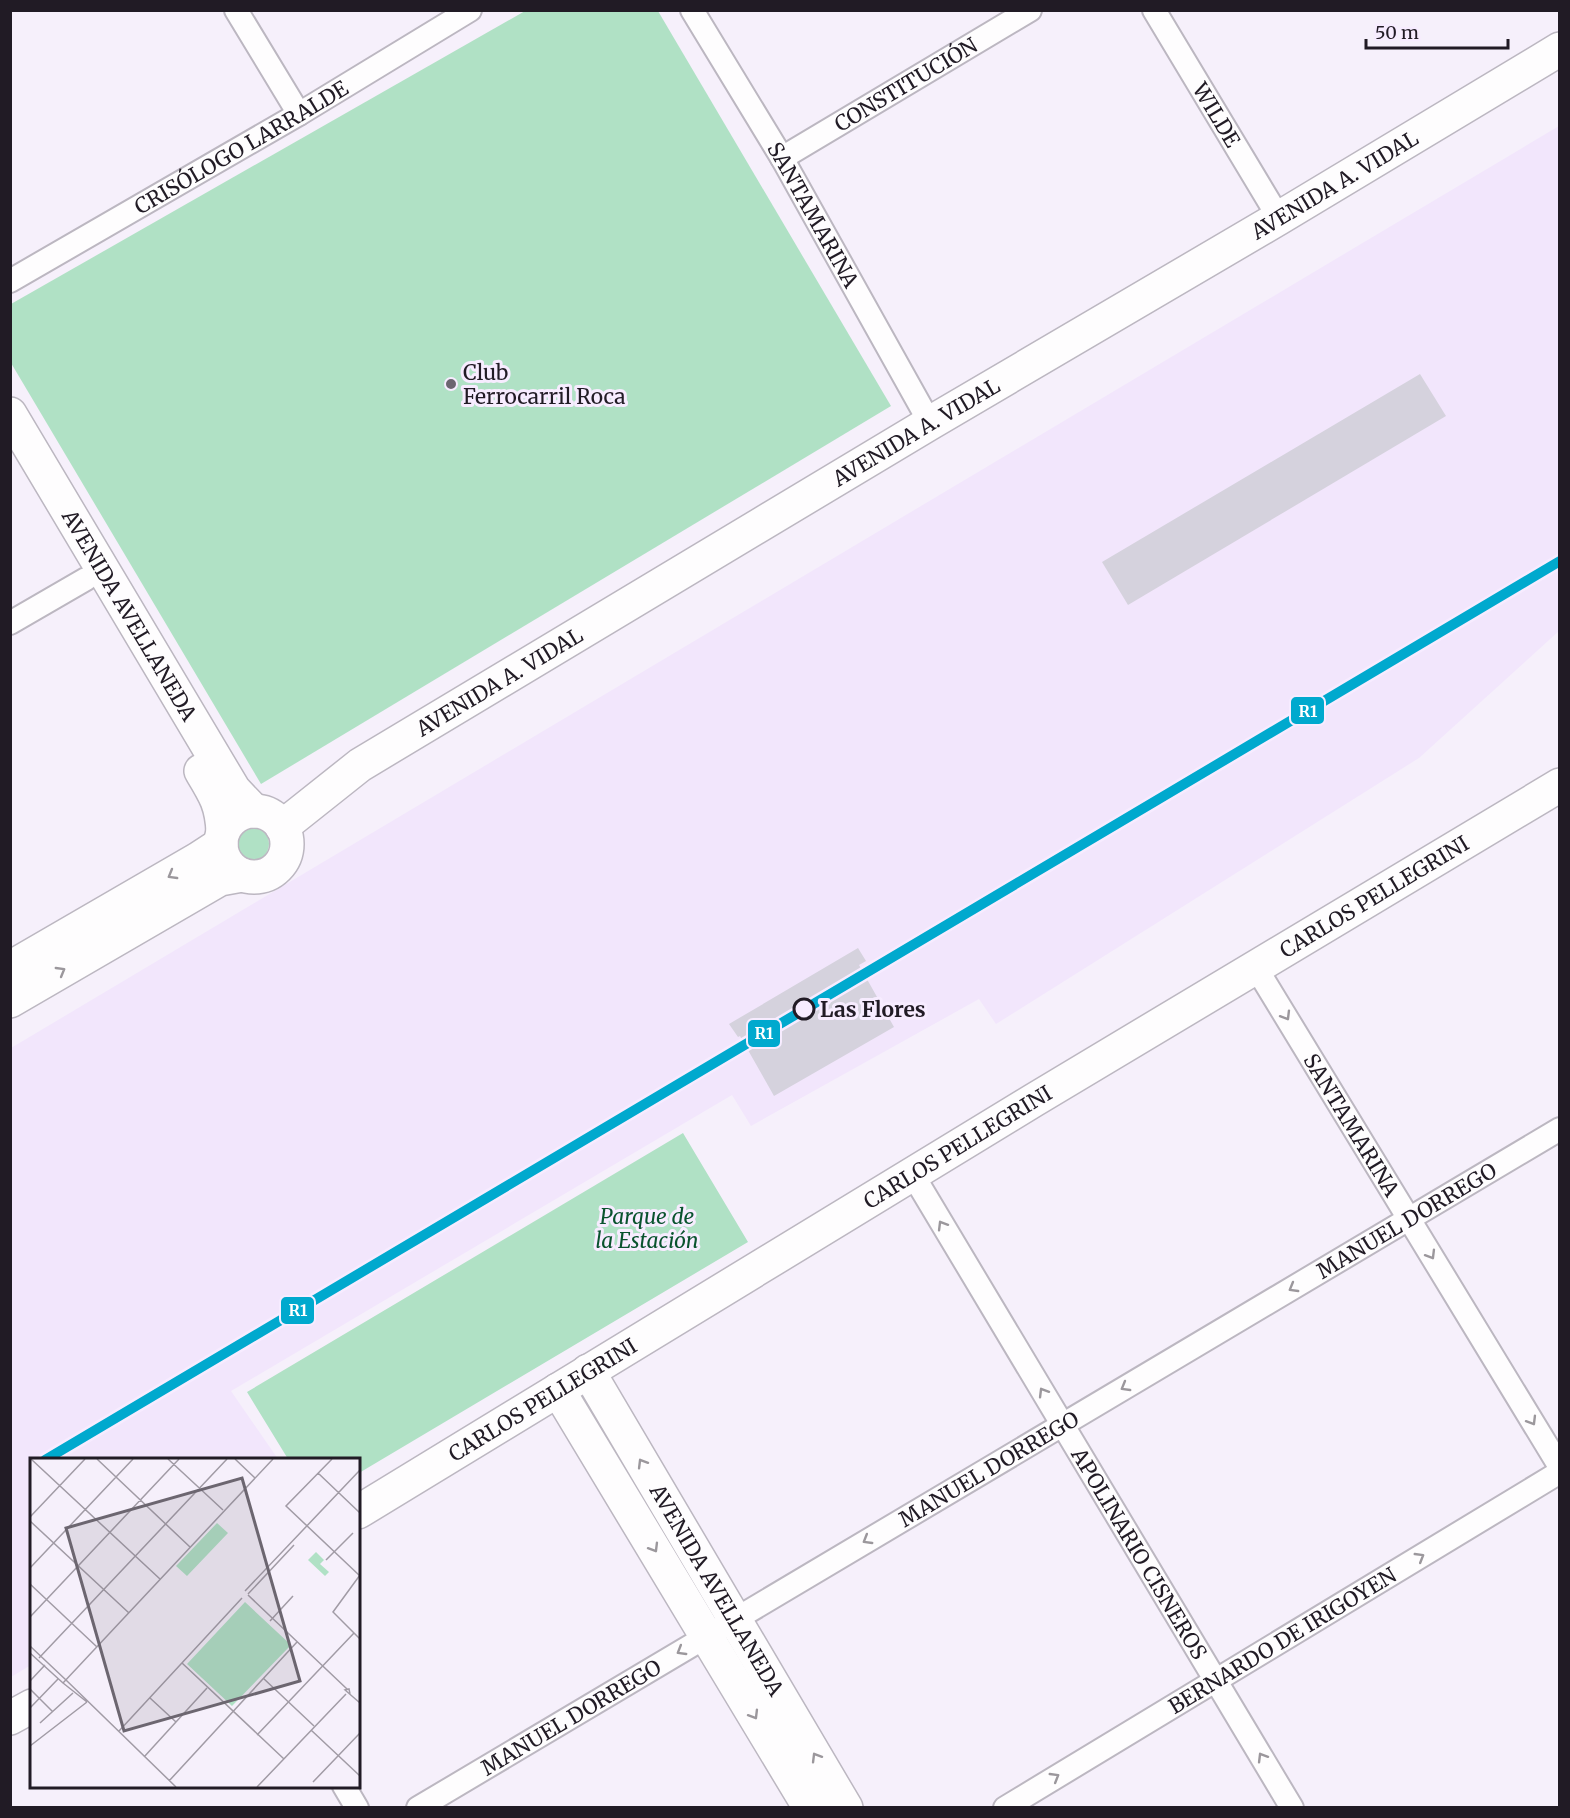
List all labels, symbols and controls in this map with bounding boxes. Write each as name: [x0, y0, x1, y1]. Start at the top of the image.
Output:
scale bar: [1366, 12, 1508, 50]
text: 50 m: [1375, 21, 1419, 44]
street label: CONSTITUCIÓN: [829, 31, 982, 137]
street label: CRISÓLOGO LARRALDE: [129, 74, 353, 220]
street label: WILDE: [1187, 77, 1247, 152]
street label: AVENIDA A. VIDAL: [1245, 124, 1423, 245]
street label: SANTAMARINA: [762, 137, 865, 292]
place label: Club Ferrocarril Roca: [463, 359, 625, 410]
street label: AVENIDA A. VIDAL: [827, 372, 1005, 492]
marker: Club Ferrocarril Roca: [444, 377, 458, 391]
street label: AVENIDA AVELLANEDA: [56, 504, 203, 726]
street label: AVENIDA A. VIDAL: [410, 621, 588, 742]
line badge: R1: [1290, 696, 1325, 725]
text: R1: [1299, 701, 1318, 721]
street label: CARLOS PELLEGRINI: [1274, 829, 1474, 963]
one-way arrow: [167, 867, 178, 879]
one-way arrow: [55, 967, 65, 979]
place label: Las Flores: [820, 996, 926, 1023]
marker: Las Flores: [793, 998, 815, 1020]
one-way arrow: [1278, 1010, 1290, 1020]
line badge: R1: [747, 1019, 781, 1048]
text: R1: [755, 1023, 774, 1043]
street label: SANTAMARINA: [1298, 1048, 1406, 1201]
street label: CARLOS PELLEGRINI: [858, 1079, 1057, 1214]
street label: MANUEL DORREGO: [1312, 1156, 1501, 1284]
park label: Parque de la Estación: [596, 1203, 698, 1254]
one-way arrow: [938, 1221, 950, 1231]
one-way arrow: [1423, 1249, 1435, 1259]
one-way arrow: [1289, 1281, 1299, 1292]
line badge: R1: [280, 1296, 315, 1325]
text: R1: [289, 1300, 308, 1320]
street label: CARLOS PELLEGRINI: [443, 1332, 642, 1467]
one-way arrow: [1121, 1380, 1131, 1391]
one-way arrow: [1038, 1388, 1050, 1398]
street label: MANUEL DORREGO: [894, 1405, 1084, 1533]
one-way arrow: [1524, 1415, 1536, 1425]
street label: APOLINARIO CISNEROS: [1065, 1442, 1213, 1664]
inset map: [30, 1458, 360, 1788]
one-way arrow: [638, 1459, 649, 1469]
street label: AVENIDA AVELLANEDA: [644, 1478, 790, 1701]
one-way arrow: [863, 1533, 873, 1545]
one-way arrow: [646, 1542, 658, 1552]
one-way arrow: [1414, 1552, 1424, 1564]
street label: BERNARDO DE IRIGOYEN: [1163, 1561, 1401, 1719]
one-way arrow: [677, 1644, 687, 1655]
street label: MANUEL DORREGO: [476, 1653, 666, 1781]
one-way arrow: [747, 1709, 759, 1719]
one-way arrow: [812, 1753, 823, 1763]
one-way arrow: [1257, 1753, 1269, 1763]
one-way arrow: [1049, 1773, 1059, 1785]

